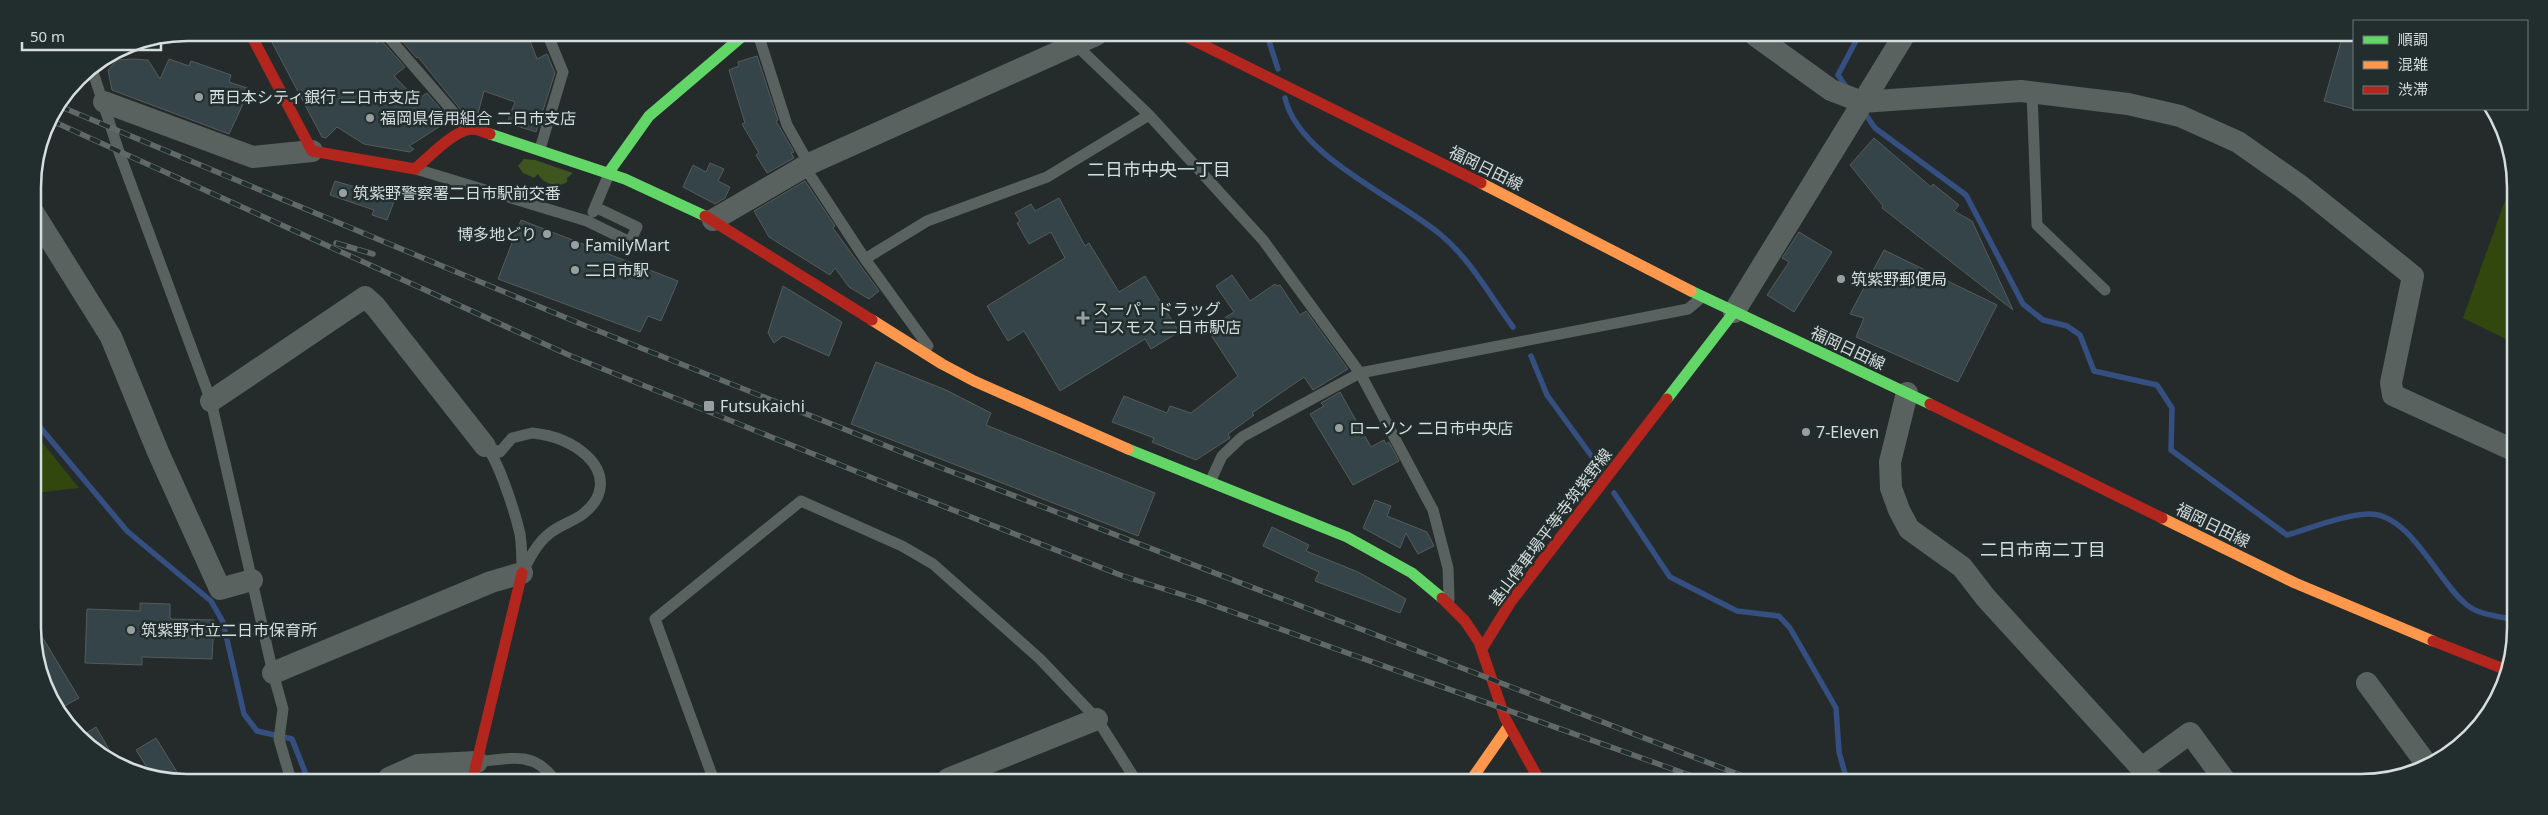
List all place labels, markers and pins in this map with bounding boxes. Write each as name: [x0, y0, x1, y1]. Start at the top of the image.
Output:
place label: 西日本シティ銀行 二日市支店: [209, 86, 420, 108]
marker: 西日本シティ銀行 二日市支店: [193, 91, 205, 103]
place label: 福岡県信用組合 二日市支店: [380, 107, 576, 129]
marker: 福岡県信用組合 二日市支店: [364, 112, 376, 124]
place label: 筑紫野警察署二日市駅前交番: [353, 182, 561, 204]
marker: 筑紫野警察署二日市駅前交番: [337, 187, 349, 199]
place label: 博多地どり: [457, 223, 537, 245]
marker: 博多地どり: [541, 228, 553, 240]
place label: FamilyMart: [585, 234, 670, 256]
marker: FamilyMart: [569, 239, 581, 251]
place label: 二日市駅: [585, 259, 649, 281]
marker: 二日市駅: [569, 264, 581, 276]
place label: 筑紫野郵便局: [1851, 268, 1947, 290]
marker: 筑紫野郵便局: [1835, 273, 1847, 285]
place label: スーパードラッグ コスモス 二日市駅店: [1093, 298, 1241, 338]
marker: スーパードラッグ コスモス 二日市駅店: [1077, 312, 1089, 324]
place label: Futsukaichi: [720, 395, 805, 417]
marker: Futsukaichi: [702, 399, 716, 413]
place label: ローソン 二日市中央店: [1349, 417, 1513, 439]
place label: 7-Eleven: [1816, 421, 1879, 443]
marker: ローソン 二日市中央店: [1333, 422, 1345, 434]
marker: 7-Eleven: [1800, 426, 1812, 438]
place label: 筑紫野市立二日市保育所: [141, 619, 317, 641]
marker: 筑紫野市立二日市保育所: [125, 624, 137, 636]

